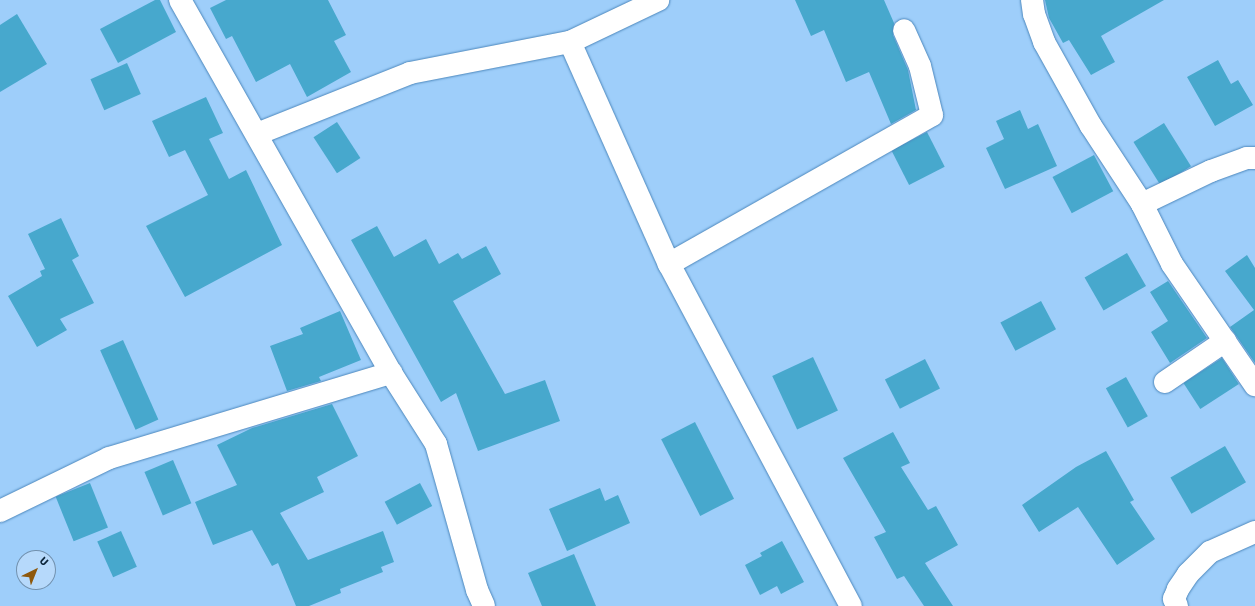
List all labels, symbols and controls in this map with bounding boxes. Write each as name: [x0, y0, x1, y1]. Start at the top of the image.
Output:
north arrow: [16, 550, 56, 590]
text: U: [37, 554, 51, 569]

